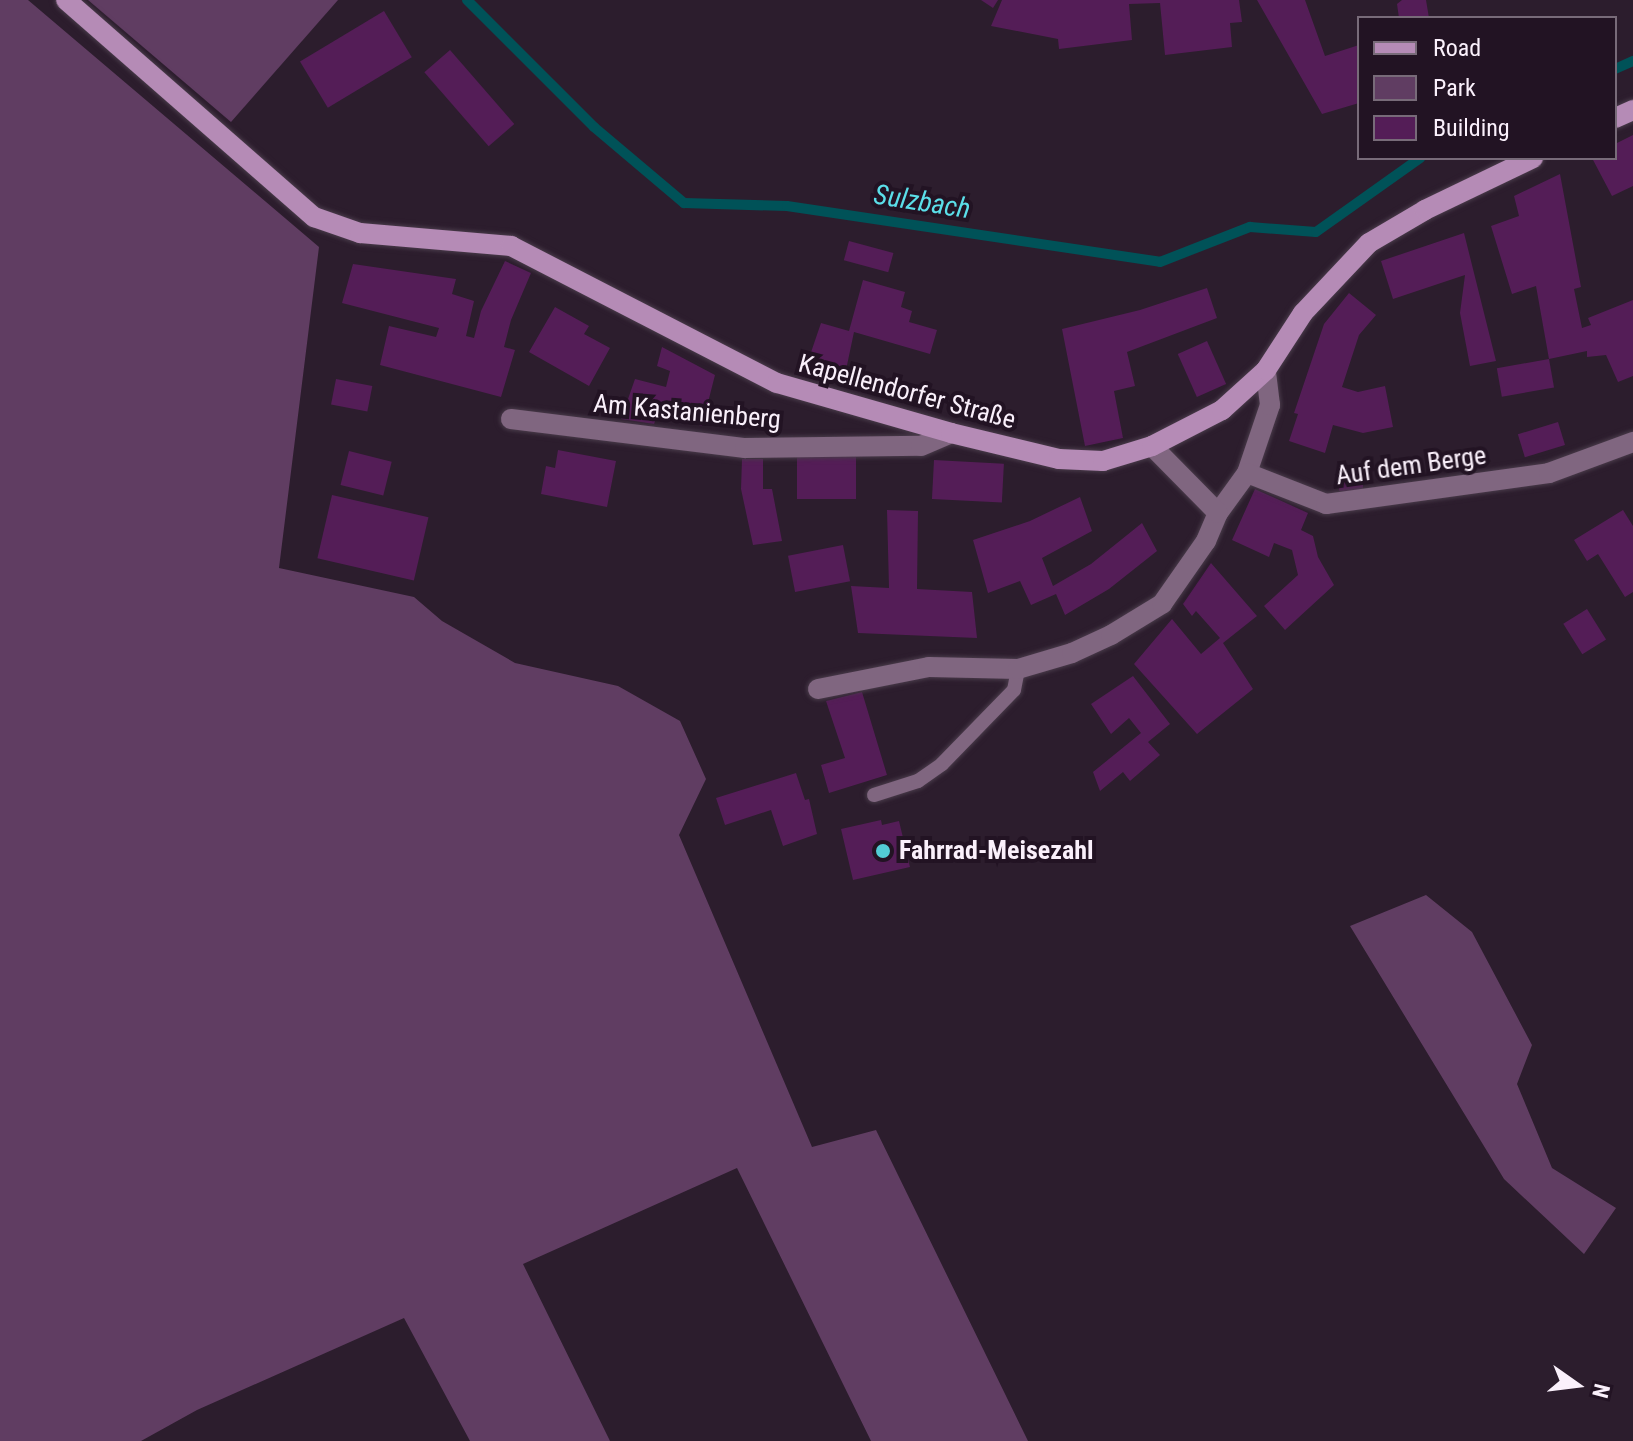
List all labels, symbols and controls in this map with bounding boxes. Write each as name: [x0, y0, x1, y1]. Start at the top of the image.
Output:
legend: [1357, 16, 1617, 160]
text: Road: [1433, 34, 1481, 62]
text: Park: [1433, 74, 1476, 102]
text: Building: [1433, 114, 1510, 142]
water label: Sulzbach: [871, 178, 973, 226]
street label: Kapellendorfer Straße: [795, 348, 1019, 436]
street label: Am Kastanienberg: [592, 388, 782, 436]
street label: Auf dem Berge: [1334, 440, 1488, 492]
place label: Fahrrad-Meisezahl: [899, 835, 1094, 867]
marker: Fahrrad-Meisezahl: [874, 842, 892, 860]
north arrow: [1537, 1345, 1617, 1425]
text: N: [1587, 1381, 1615, 1400]

